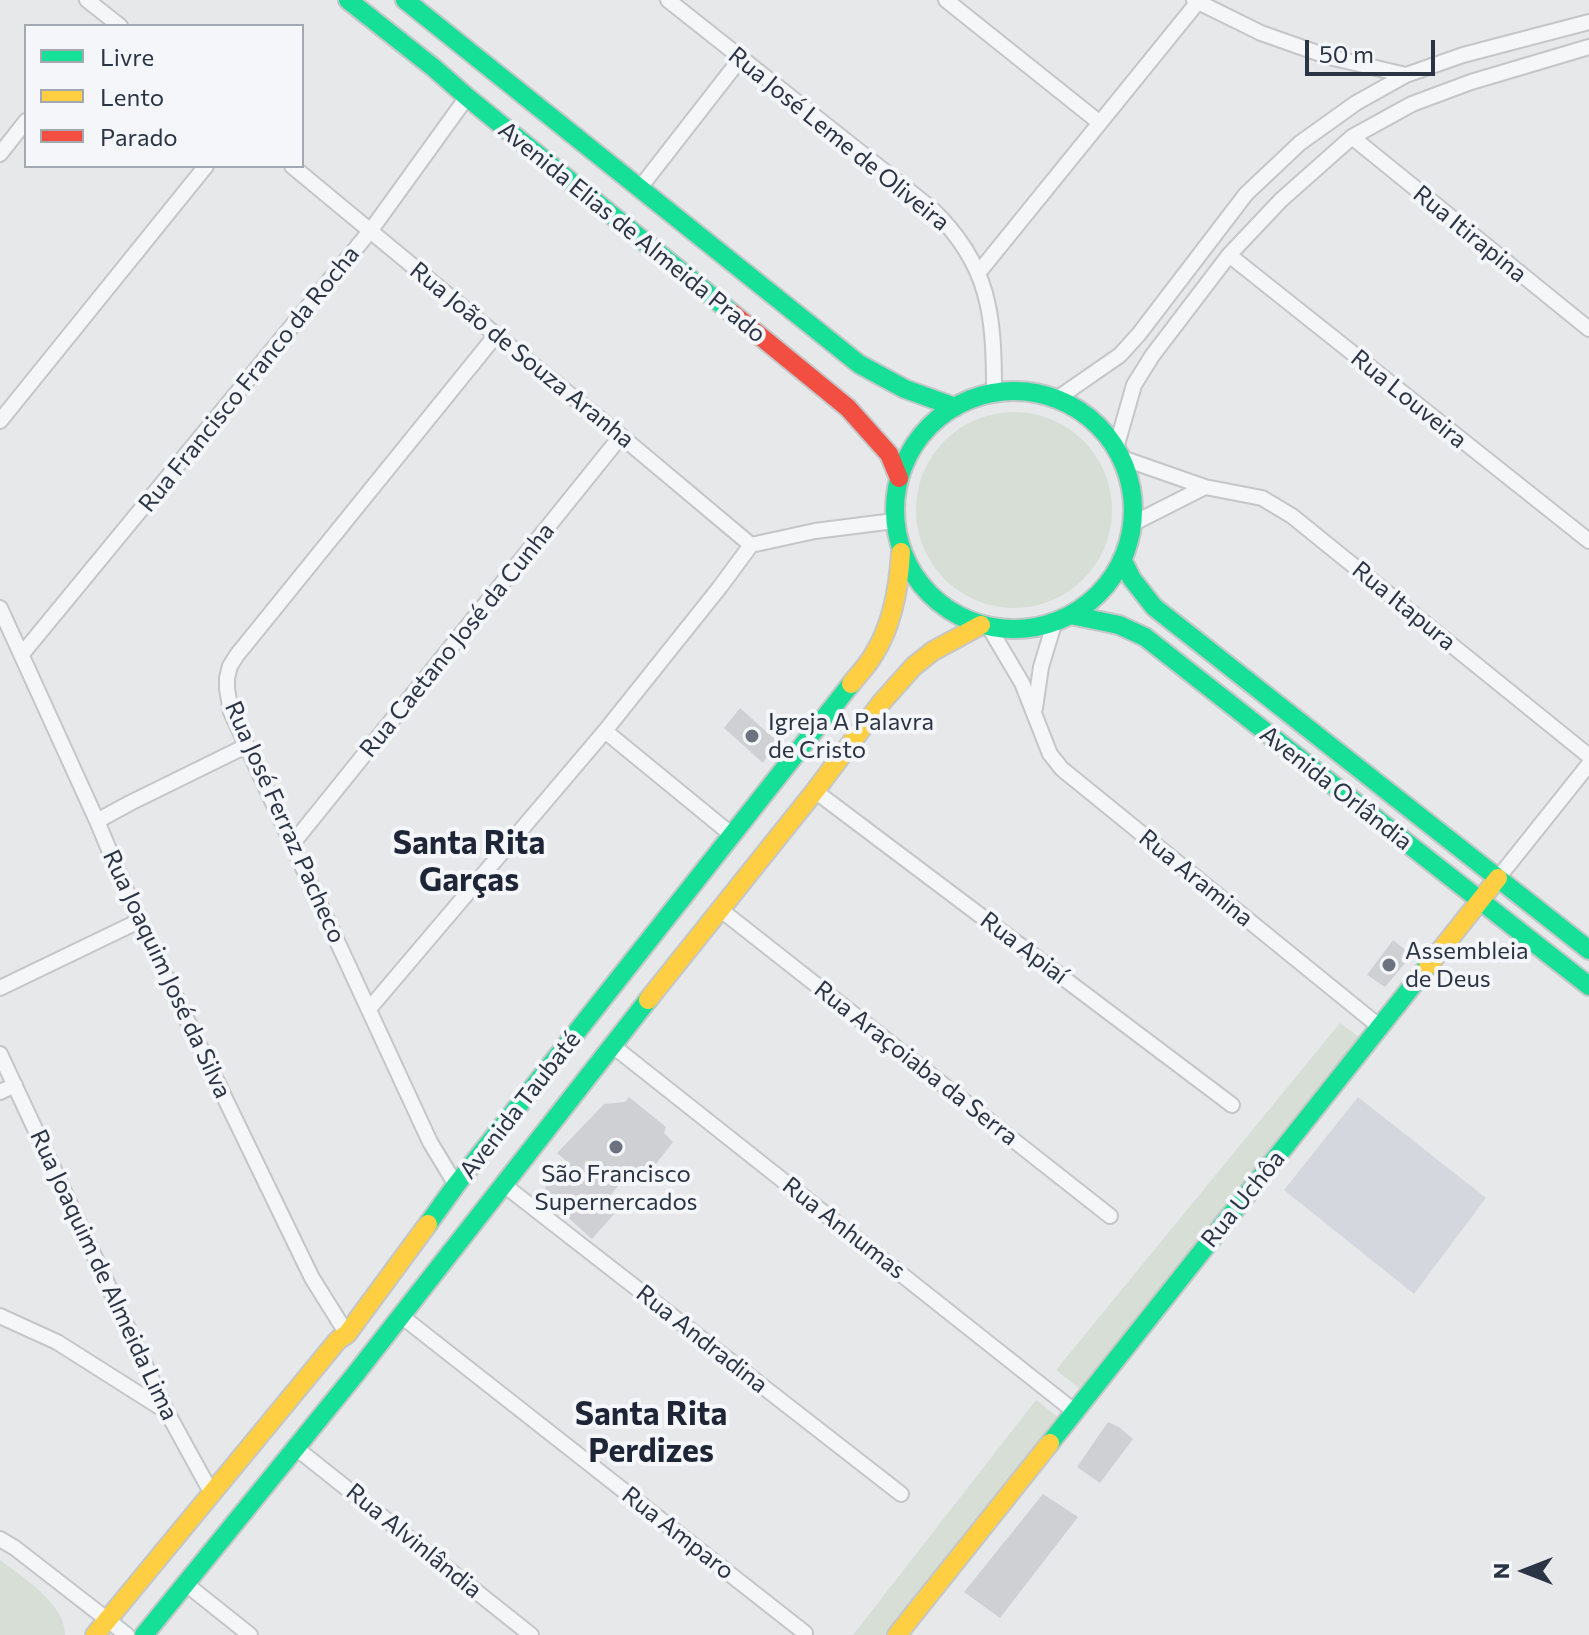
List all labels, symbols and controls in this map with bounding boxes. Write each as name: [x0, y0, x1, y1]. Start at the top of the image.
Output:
legend: [24, 24, 304, 168]
scale bar: [1309, 24, 1439, 74]
text: 50 m: [1319, 39, 1374, 68]
street label: Rua José Leme de Oliveira: [723, 41, 955, 237]
text: Livre: [100, 42, 154, 71]
text: Lento: [100, 82, 164, 111]
street label: Avenida Elias de Almeida Prado: [493, 115, 771, 349]
text: Parado: [100, 122, 178, 151]
street label: Rua Itirapina: [1407, 179, 1533, 289]
street label: Rua Francisco Franco da Rocha: [133, 240, 365, 518]
street label: Rua João de Souza Aranha: [404, 256, 640, 454]
street label: Rua Louveira: [1345, 344, 1473, 454]
street label: Rua Caetano José da Cunha: [354, 517, 560, 763]
street label: Rua Itapura: [1346, 555, 1462, 657]
street label: Rua José Ferraz Pacheco: [219, 697, 351, 947]
place label: Igreja A Palavra de Cristo: [768, 708, 934, 764]
street label: Avenida Orlândia: [1254, 720, 1418, 856]
marker: Igreja A Palavra de Cristo: [743, 727, 761, 745]
street label: Rua Aramina: [1133, 823, 1259, 933]
district label: Santa Rita Garças: [393, 824, 545, 899]
street label: Rua Joaquim José da Silva: [97, 845, 237, 1103]
street label: Rua Apiaí: [975, 906, 1073, 990]
place label: Assembleia de Deus: [1405, 937, 1529, 993]
marker: Assembleia de Deus: [1380, 956, 1398, 974]
street label: Rua Araçoiaba da Serra: [808, 975, 1024, 1151]
street label: Avenida Taubaté: [453, 1025, 587, 1185]
street label: Rua Joaquim de Almeida Lima: [24, 1125, 184, 1425]
marker: São Francisco Supernercados: [607, 1138, 625, 1156]
street label: Rua Uchôa: [1195, 1145, 1291, 1253]
place label: São Francisco Supernercados: [535, 1160, 697, 1216]
street label: Rua Anhumas: [777, 1171, 911, 1285]
street label: Rua Andradina: [631, 1279, 773, 1399]
district label: Santa Rita Perdizes: [575, 1395, 727, 1470]
street label: Rua Alvinlândia: [340, 1477, 488, 1605]
street label: Rua Amparo: [616, 1480, 740, 1586]
north arrow: [1485, 1531, 1565, 1611]
text: N: [1487, 1563, 1514, 1579]

